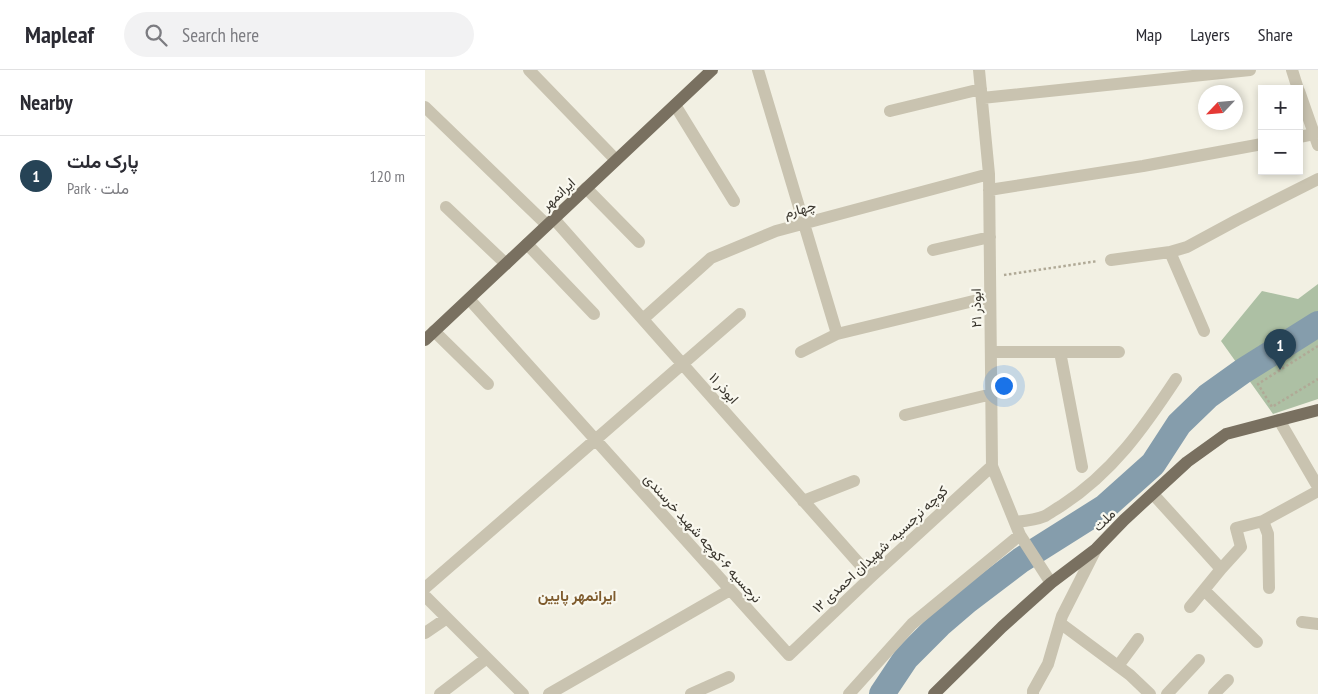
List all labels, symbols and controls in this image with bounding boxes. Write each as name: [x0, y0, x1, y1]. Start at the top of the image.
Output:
search box: [124, 12, 474, 57]
text: Mapleaf: [25, 19, 94, 50]
icon: search: [142, 21, 170, 49]
text: Search here: [182, 23, 259, 47]
text: Map: [1136, 23, 1162, 46]
text: Layers: [1190, 23, 1230, 46]
text: Share: [1258, 23, 1293, 46]
north arrow: [1198, 85, 1243, 130]
map controls: [1258, 85, 1303, 175]
button: +: [1258, 85, 1303, 130]
text: Nearby: [20, 89, 73, 116]
button: −: [1258, 130, 1303, 175]
text: پارک ملت: [67, 149, 139, 173]
text: 1: [32, 166, 40, 186]
text: 120 m: [370, 166, 405, 186]
street label: ایرانمهر: [536, 174, 579, 215]
text: Park · ملت: [67, 178, 129, 198]
street label: چهارم: [782, 196, 818, 223]
street label: ۲۱ ابوذر: [967, 288, 985, 328]
pin: 1: [1264, 329, 1296, 370]
street label: ابوذر ۱۱: [705, 369, 743, 407]
your location: [991, 373, 1017, 399]
street label: نرجسیه ۶-کوچه شهید خرسندی: [639, 470, 766, 607]
street label: کوچه نرجسیه- شهیدان احمدی ۱۲: [809, 482, 952, 617]
street label: ملت: [1089, 505, 1119, 535]
district label: ایرانمهر پایین: [538, 586, 616, 606]

